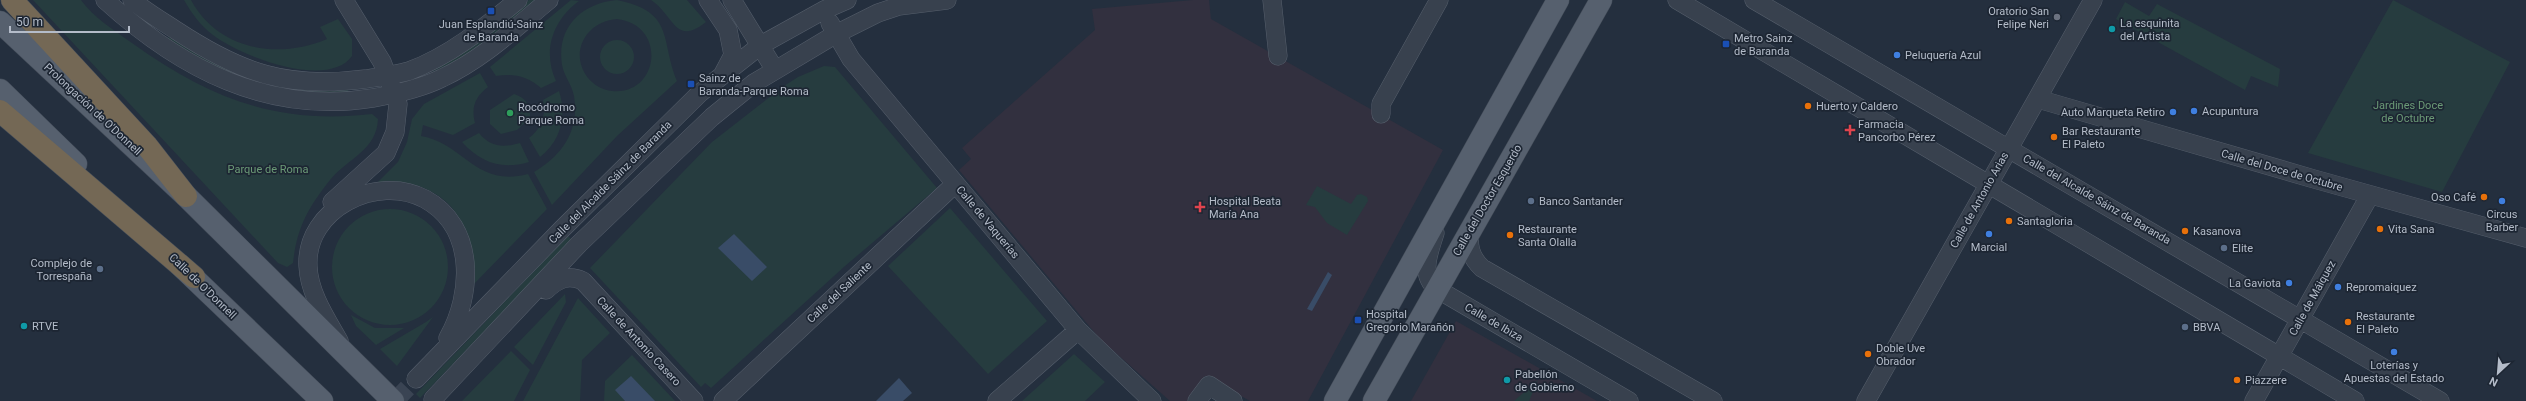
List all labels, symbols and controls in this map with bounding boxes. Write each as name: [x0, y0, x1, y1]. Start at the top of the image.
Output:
place label: Oratorio San Felipe Neri: [1988, 5, 2049, 31]
marker: Juan Esplandiú-Sainz de Baranda: [486, 6, 496, 16]
scale bar: [10, 8, 129, 34]
marker: Oratorio San Felipe Neri: [2052, 12, 2062, 22]
text: 50 m: [16, 15, 43, 29]
place label: La esquinita del Artista: [2120, 17, 2179, 43]
place label: Juan Esplandiú-Sainz de Baranda: [439, 18, 544, 44]
marker: La esquinita del Artista: [2107, 24, 2117, 34]
place label: Metro Sainz de Baranda: [1734, 32, 1793, 58]
marker: Metro Sainz de Baranda: [1721, 39, 1731, 49]
place label: Peluquería Azul: [1905, 49, 1981, 62]
marker: Peluquería Azul: [1892, 50, 1902, 60]
street label: Prolongación de O'Donnell: [41, 61, 144, 158]
place label: Sainz de Baranda-Parque Roma: [699, 72, 809, 98]
marker: Sainz de Baranda-Parque Roma: [686, 79, 696, 89]
park label: Jardines Doce de Octubre: [2373, 99, 2443, 125]
place label: Huerto y Caldero: [1816, 100, 1898, 113]
place label: Rocódromo Parque Roma: [518, 101, 584, 127]
marker: Huerto y Caldero: [1803, 101, 1813, 111]
place label: Acupuntura: [2202, 105, 2258, 118]
place label: Auto Marqueta Retiro: [2061, 106, 2165, 119]
marker: Acupuntura: [2189, 106, 2199, 116]
marker: Auto Marqueta Retiro: [2168, 107, 2178, 117]
marker: Rocódromo Parque Roma: [505, 108, 515, 118]
street label: Calle del Alcalde Sáinz de Baranda: [546, 118, 674, 246]
place label: Farmacia Pancorbo Pérez: [1858, 118, 1936, 144]
marker: Farmacia Pancorbo Pérez: [1845, 125, 1855, 135]
place label: Bar Restaurante El Paleto: [2062, 125, 2140, 151]
marker: Bar Restaurante El Paleto: [2049, 132, 2059, 142]
street label: Calle del Doctor Esquerdo: [1450, 142, 1525, 258]
street label: Calle del Doce de Octubre: [2220, 147, 2344, 194]
street label: Calle de Antonio Arias: [1948, 150, 2011, 251]
street label: Calle del Alcalde Sáinz de Baranda: [2021, 152, 2173, 247]
park label: Parque de Roma: [228, 163, 308, 176]
street label: Calle de Vaquerías: [953, 183, 1022, 262]
place label: Oso Café: [2431, 191, 2476, 204]
marker: Oso Café: [2479, 192, 2489, 202]
place label: Hospital Beata María Ana: [1209, 195, 1281, 221]
place label: Banco Santander: [1539, 195, 1623, 208]
marker: Banco Santander: [1526, 196, 1536, 206]
marker: Circus Barber: [2497, 196, 2507, 206]
marker: Hospital Beata María Ana: [1194, 201, 1206, 213]
place label: Circus Barber: [2486, 208, 2518, 234]
place label: Santagloria: [2017, 215, 2073, 228]
marker: Santagloria: [2004, 216, 2014, 226]
place label: Restaurante Santa Olalla: [1518, 223, 1577, 249]
place label: Vita Sana: [2388, 223, 2435, 236]
marker: Vita Sana: [2375, 224, 2385, 234]
place label: Kasanova: [2193, 225, 2241, 238]
marker: Kasanova: [2180, 226, 2190, 236]
marker: Marcial: [1984, 229, 1994, 239]
marker: Restaurante Santa Olalla: [1505, 230, 1515, 240]
place label: Marcial: [1971, 241, 2007, 254]
place label: Elite: [2232, 242, 2253, 255]
marker: Elite: [2219, 243, 2229, 253]
street label: Calle de O'Donnell: [166, 251, 239, 322]
place label: Complejo de Torrespaña: [31, 257, 92, 283]
street label: Calle de Máiquez: [2286, 258, 2339, 338]
street label: Calle del Saliente: [804, 259, 875, 326]
marker: Complejo de Torrespaña: [95, 264, 105, 274]
place label: La Gaviota: [2229, 277, 2281, 290]
marker: La Gaviota: [2284, 278, 2294, 288]
place label: Repromaiquez: [2346, 281, 2417, 294]
marker: Repromaiquez: [2333, 282, 2343, 292]
street label: Calle de Antonio Casero: [594, 294, 683, 389]
street label: Calle de Ibiza: [1462, 301, 1525, 344]
place label: Hospital Gregorio Marañón: [1366, 308, 1454, 334]
place label: Restaurante El Paleto: [2356, 310, 2415, 336]
marker: Hospital Gregorio Marañón: [1353, 315, 1363, 325]
marker: Restaurante El Paleto: [2343, 317, 2353, 327]
place label: RTVE: [32, 320, 58, 333]
marker: RTVE: [19, 321, 29, 331]
place label: BBVA: [2193, 321, 2221, 334]
marker: BBVA: [2180, 322, 2190, 332]
place label: Doble Uve Obrador: [1876, 342, 1925, 368]
marker: Loterías y Apuestas del Estado: [2389, 347, 2399, 357]
marker: Doble Uve Obrador: [1863, 349, 1873, 359]
north arrow: [2478, 353, 2518, 393]
place label: Loterías y Apuestas del Estado: [2344, 359, 2444, 385]
place label: Pabellón de Gobierno: [1515, 368, 1574, 394]
place label: Piazzere: [2245, 374, 2287, 387]
text: N: [2487, 374, 2500, 389]
marker: Pabellón de Gobierno: [1502, 375, 1512, 385]
marker: Piazzere: [2232, 375, 2242, 385]

